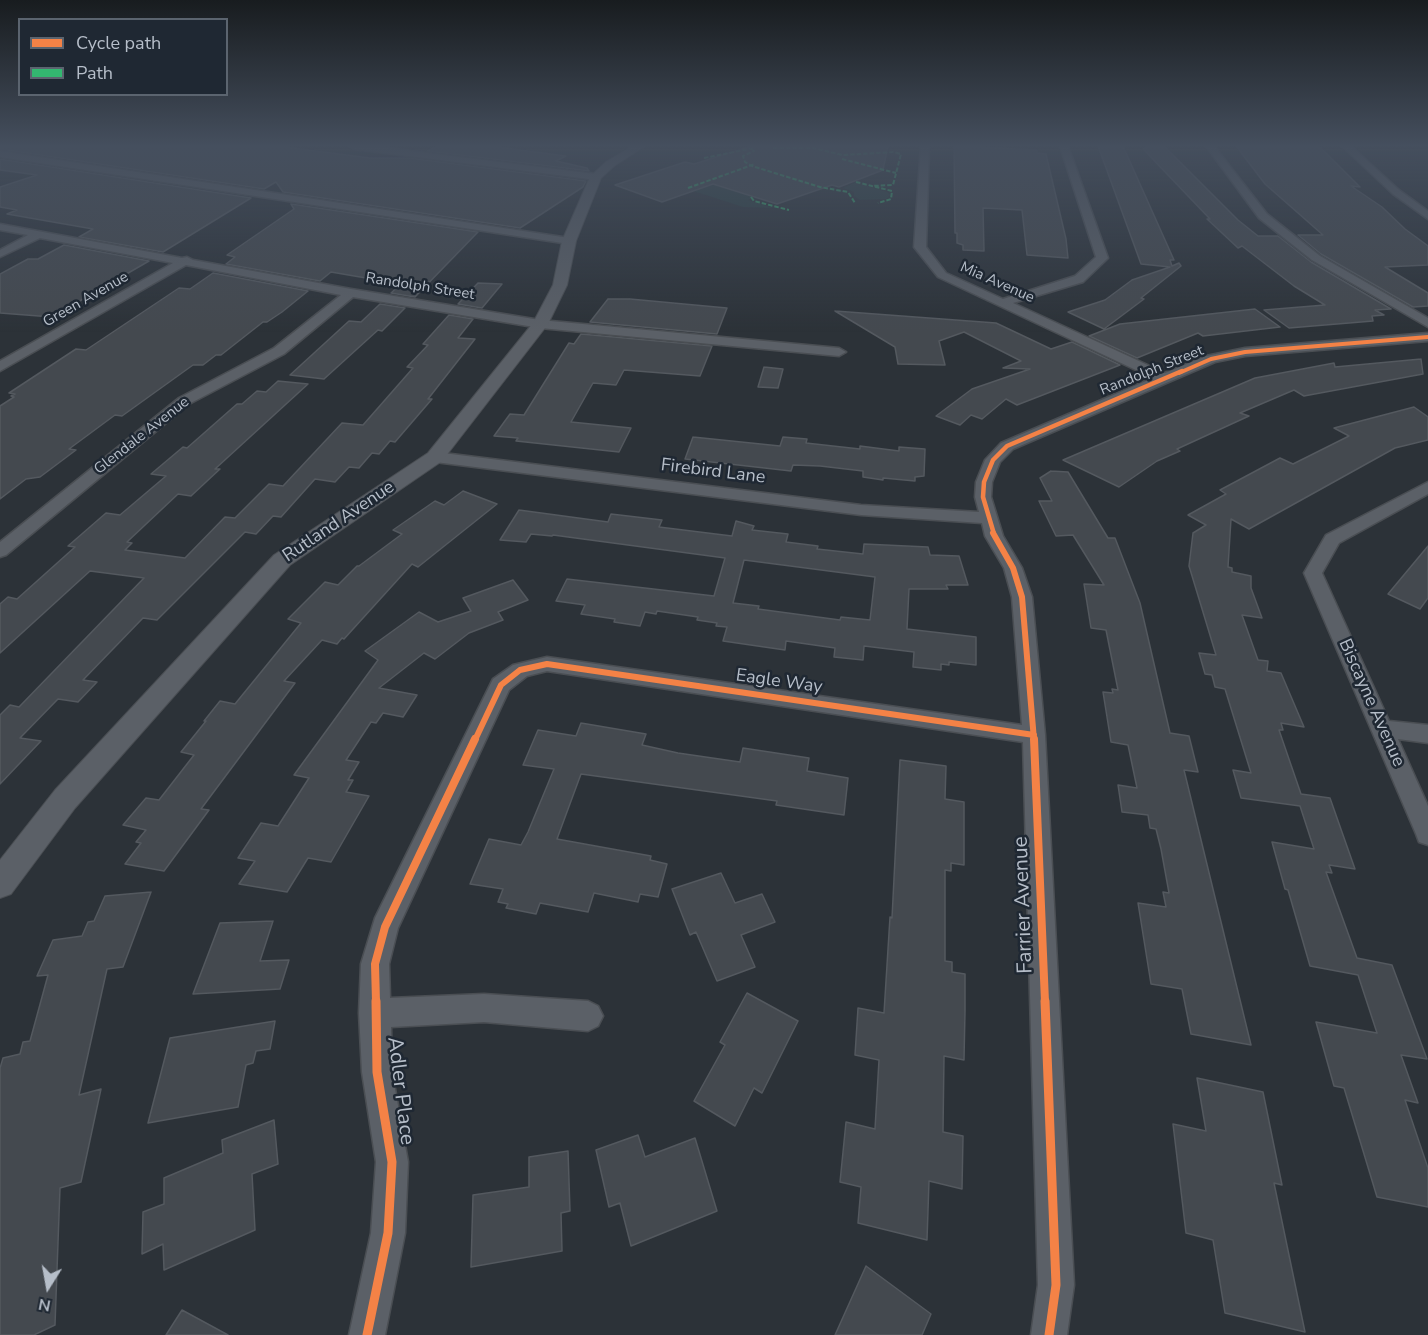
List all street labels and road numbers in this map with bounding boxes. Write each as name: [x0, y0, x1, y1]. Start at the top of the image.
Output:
street label: Mia Avenue: [957, 259, 1037, 307]
street label: Green Avenue: [40, 268, 132, 332]
street label: Randolph Street: [364, 270, 476, 304]
street label: Randolph Street: [1098, 342, 1206, 400]
street label: Glendale Avenue: [91, 393, 193, 479]
street label: Firebird Lane: [659, 455, 767, 489]
street label: Rutland Avenue: [279, 477, 399, 567]
street label: Biscayne Avenue: [1333, 636, 1409, 770]
street label: Eagle Way: [734, 665, 824, 699]
street label: Farrier Avenue: [1009, 836, 1039, 974]
street label: Adler Place: [381, 1035, 419, 1147]

